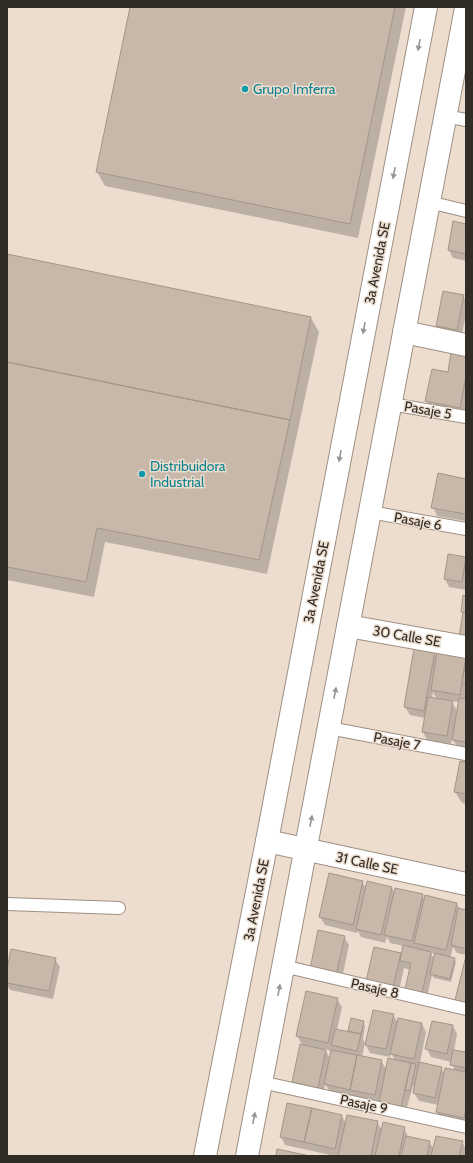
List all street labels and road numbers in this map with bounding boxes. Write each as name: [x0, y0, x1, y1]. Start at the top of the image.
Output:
street label: 3a Avenida SE: [360, 220, 394, 306]
street label: Pasaje 5: [403, 397, 453, 423]
street label: Pasaje 6: [393, 508, 443, 534]
street label: 3a Avenida SE: [299, 539, 333, 625]
street label: 30 Calle SE: [372, 621, 443, 651]
street label: Pasaje 7: [372, 728, 422, 754]
street label: 31 Calle SE: [334, 848, 400, 878]
street label: 3a Avenida SE: [239, 857, 273, 943]
street label: Pasaje 8: [349, 974, 401, 1002]
street label: Pasaje 9: [339, 1090, 390, 1118]

